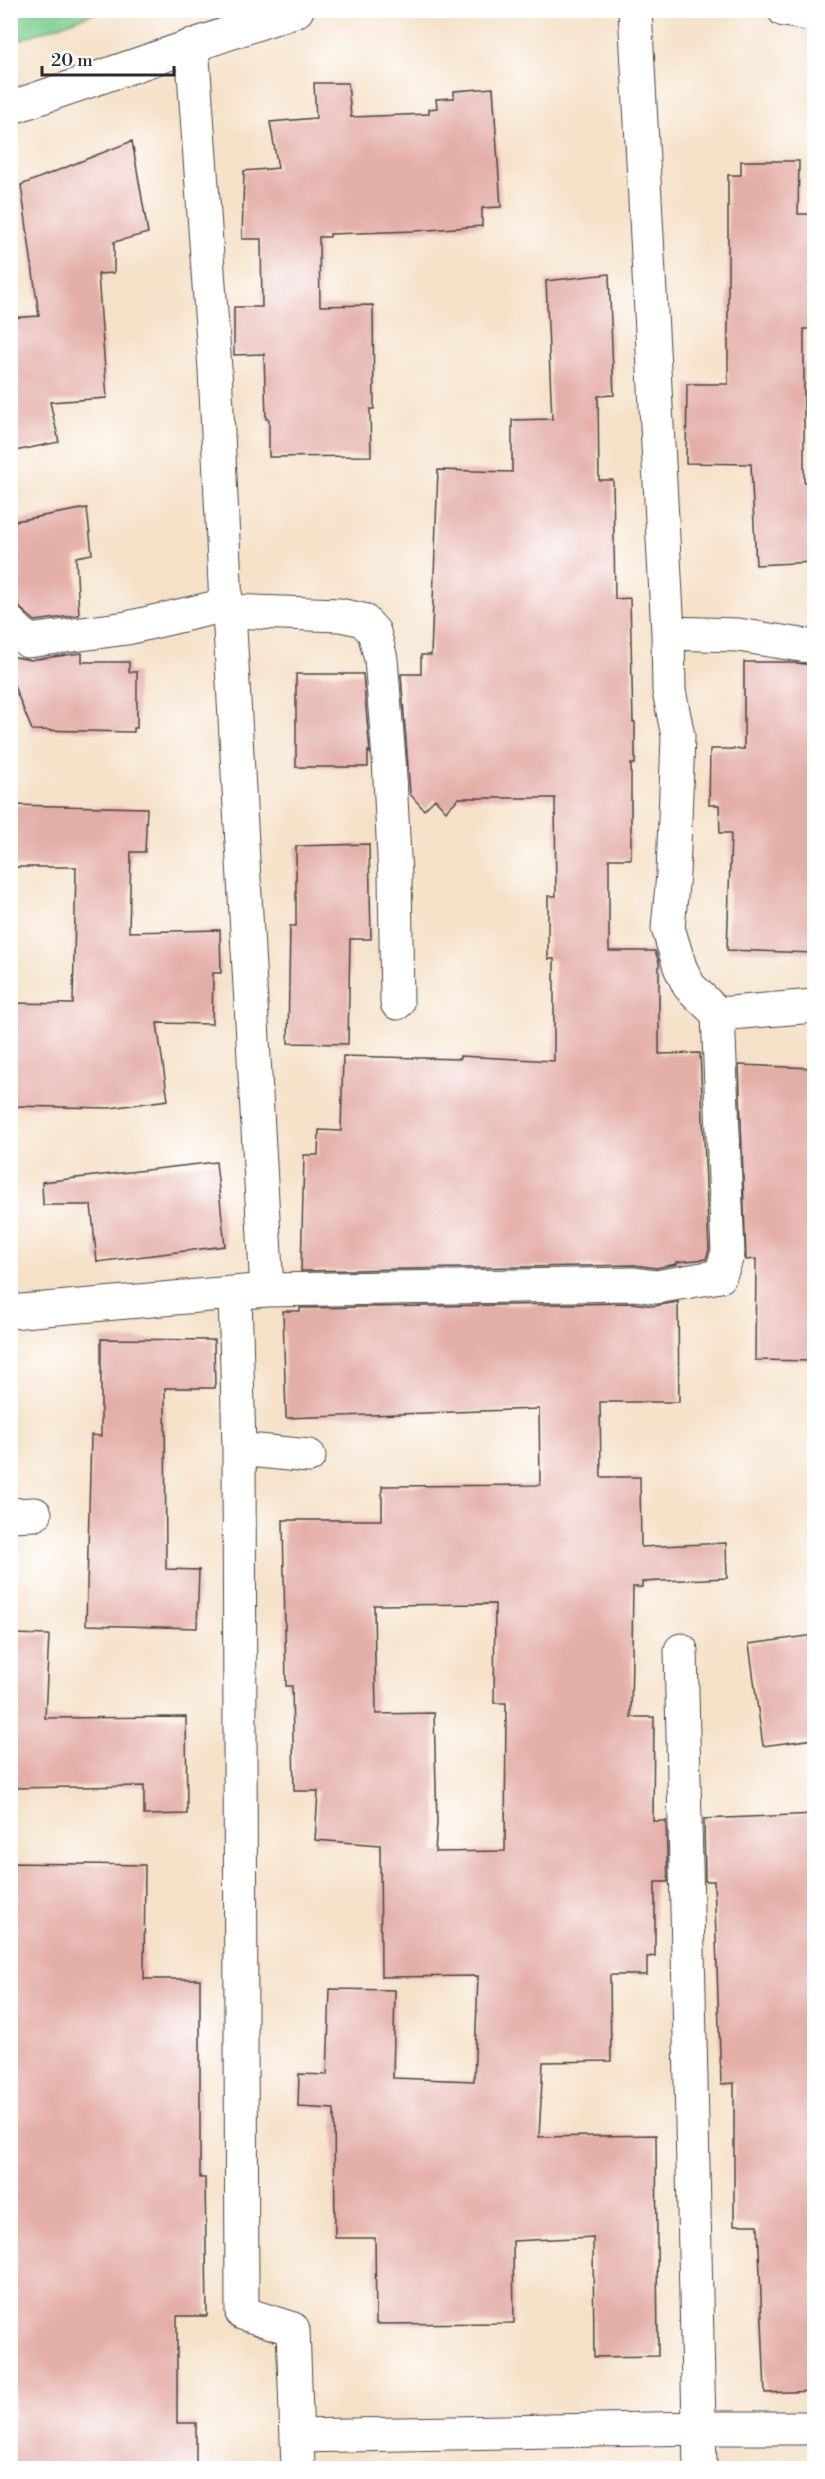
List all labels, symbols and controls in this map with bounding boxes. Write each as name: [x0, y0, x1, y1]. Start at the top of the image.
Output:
scale bar: [42, 39, 174, 77]
text: 20 m: [51, 49, 93, 72]

